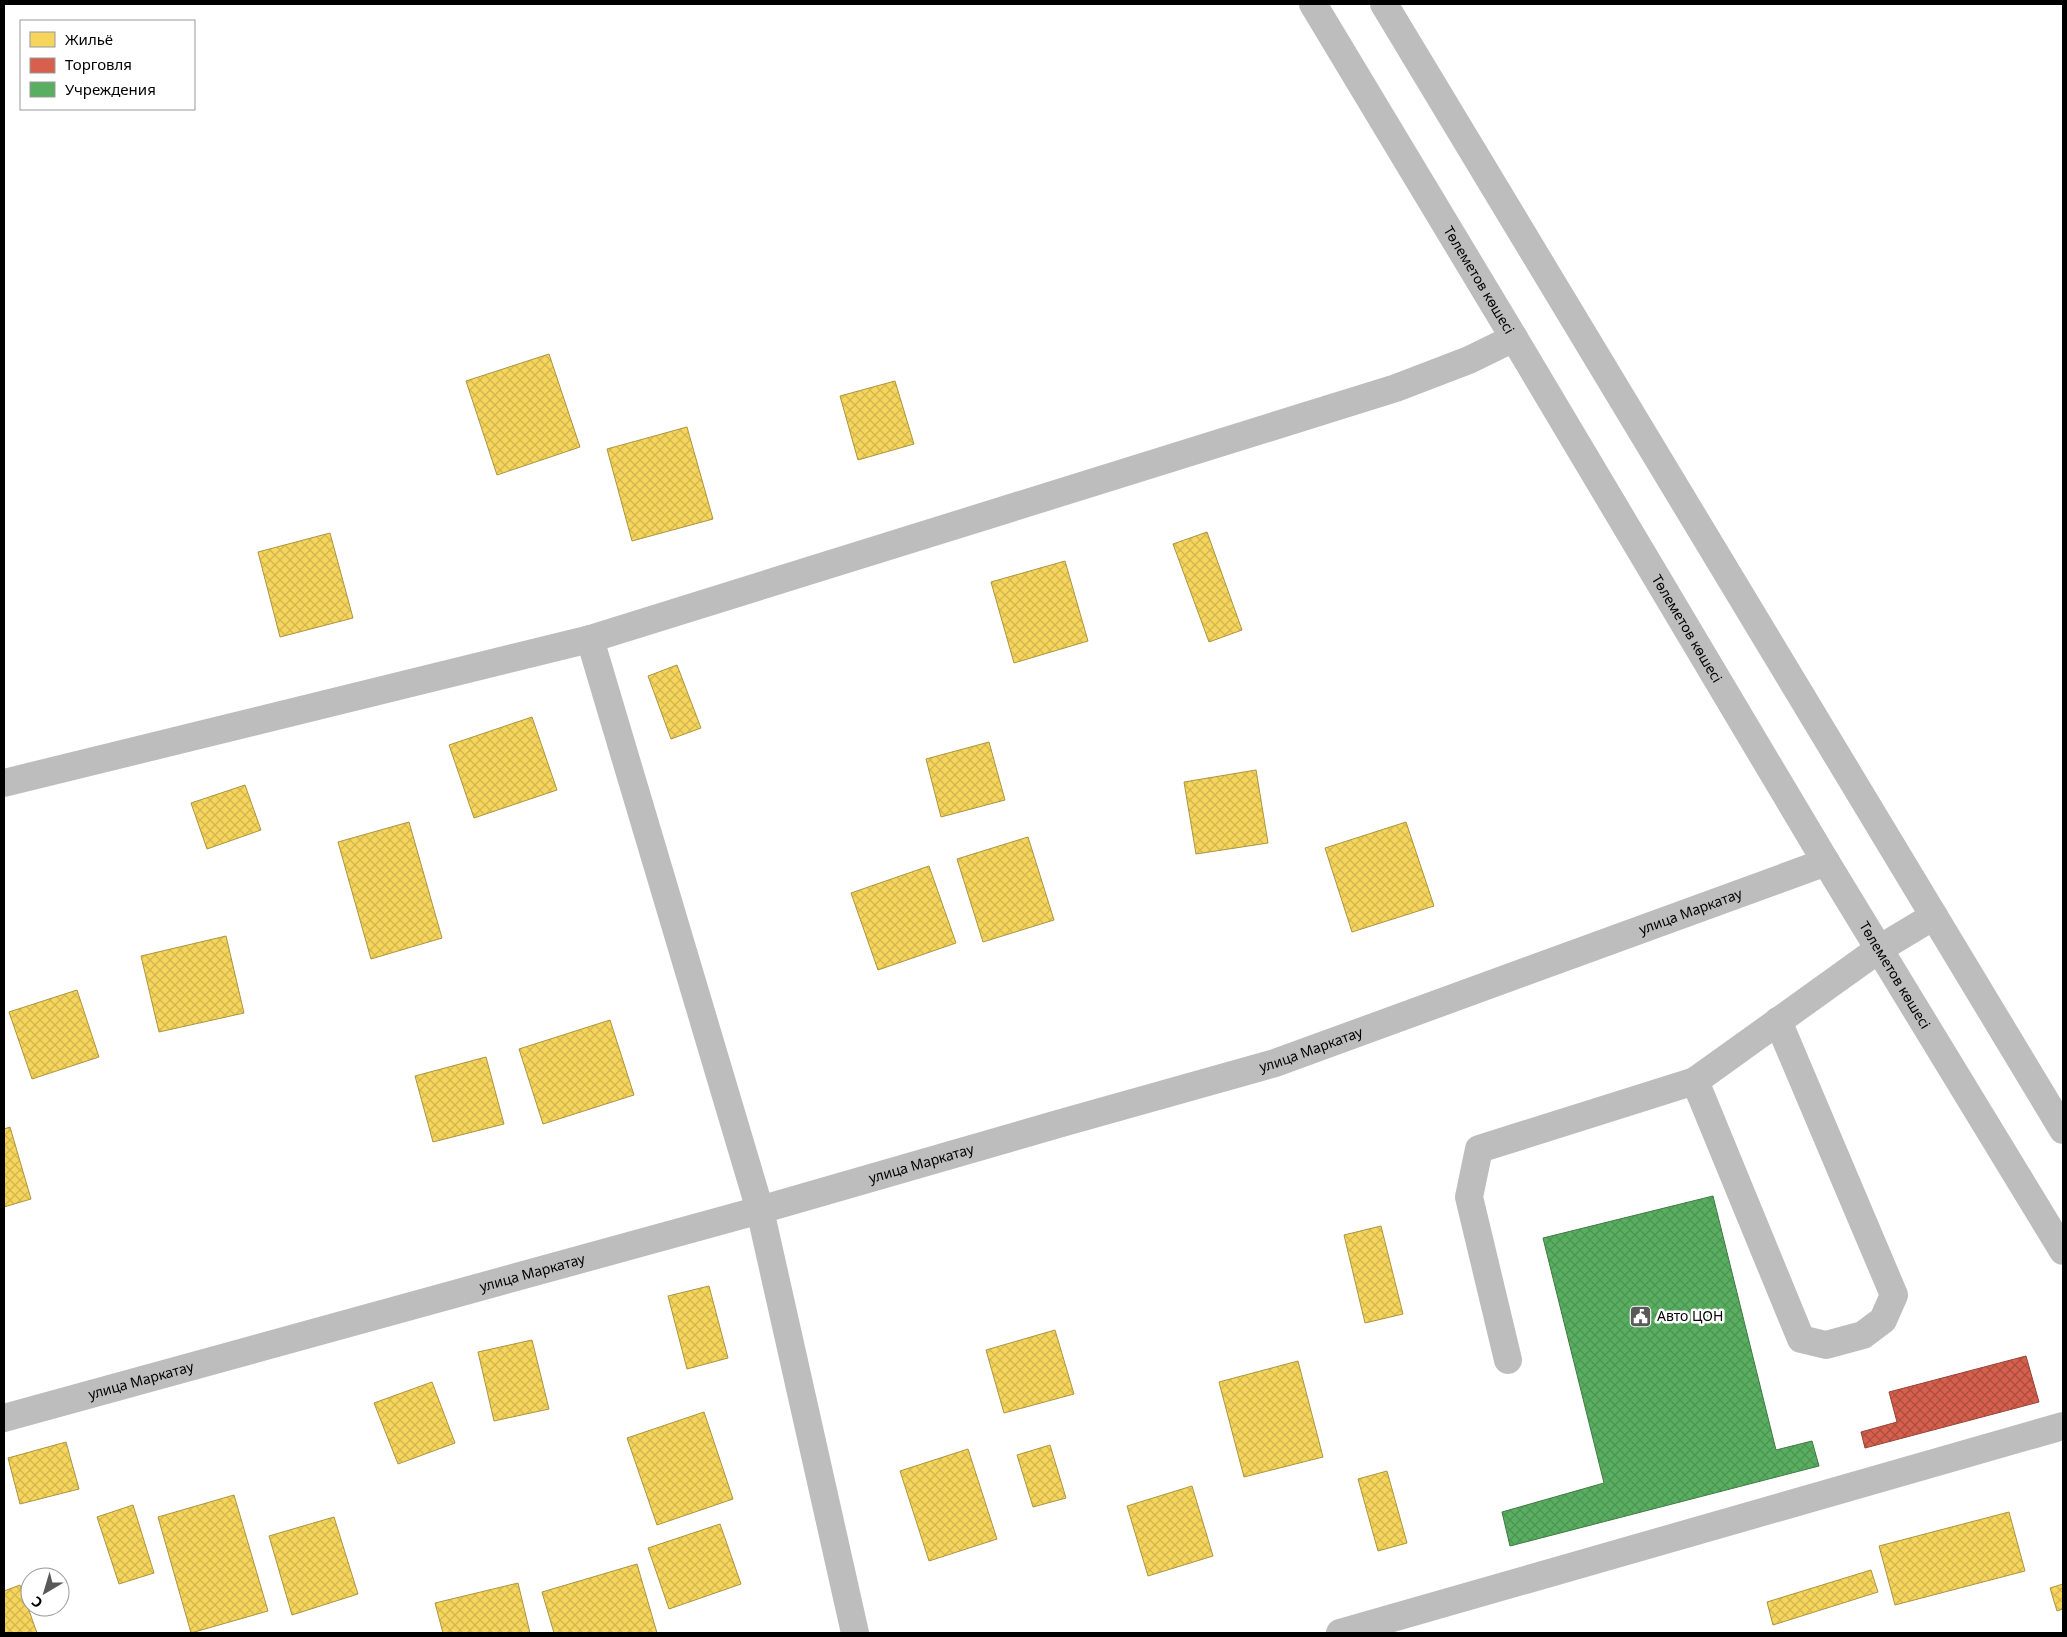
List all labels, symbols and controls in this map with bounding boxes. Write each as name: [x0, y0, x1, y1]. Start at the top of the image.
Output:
legend: [20, 20, 195, 110]
text: Жильё: [65, 29, 113, 49]
text: Торговля: [65, 54, 132, 74]
text: Учреждения: [65, 79, 156, 99]
street label: Төлеметов көшесі: [1440, 222, 1519, 337]
street label: Төлеметов көшесі: [1648, 571, 1727, 686]
street label: улица Маркатау: [1636, 883, 1745, 938]
street label: Төлеметов көшесі: [1855, 917, 1935, 1032]
street label: улица Маркатау: [1257, 1022, 1366, 1076]
street label: улица Маркатау: [866, 1139, 977, 1187]
street label: улица Маркатау: [477, 1248, 588, 1296]
public building icon: Авто ЦОН: [1629, 1304, 1653, 1328]
place label: Авто ЦОН: [1657, 1306, 1723, 1325]
street label: улица Маркатау: [86, 1356, 196, 1403]
north arrow: [20, 1567, 70, 1617]
text: С: [27, 1592, 46, 1613]

